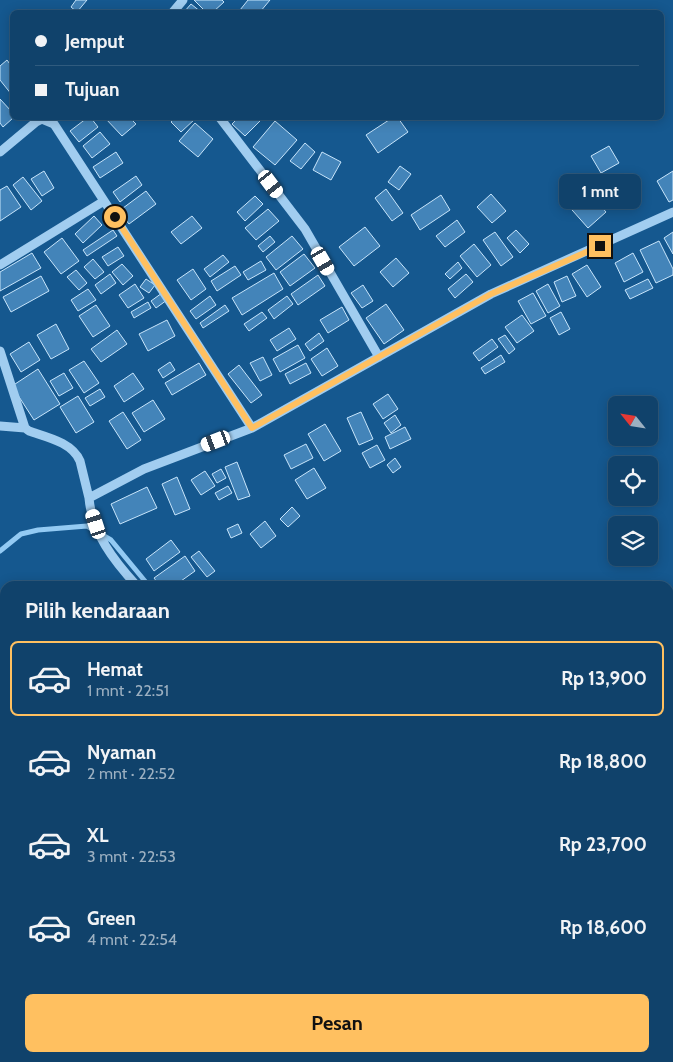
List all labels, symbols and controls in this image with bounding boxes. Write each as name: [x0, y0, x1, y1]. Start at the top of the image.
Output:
text: Jemput: [65, 30, 124, 53]
text: Tujuan: [65, 78, 119, 101]
car: [255, 168, 286, 200]
callout: 1 mnt: [559, 174, 641, 208]
text: 1 mnt: [581, 182, 619, 201]
route start: [104, 206, 126, 228]
route end: [589, 235, 611, 257]
car: [309, 244, 336, 278]
north arrow: [608, 396, 658, 446]
map controls: [608, 396, 658, 566]
car: [199, 429, 232, 453]
button: locate: [608, 456, 658, 506]
car: [84, 507, 107, 541]
button: layers: [608, 516, 658, 566]
text: Pilih kendaraan: [25, 597, 170, 624]
icon: car: [27, 656, 72, 701]
text: Hemat: [87, 658, 143, 681]
text: Rp 13,900: [561, 667, 647, 690]
text: 1 mnt · 22:51: [87, 681, 169, 700]
icon: car: [27, 739, 72, 784]
text: Nyaman: [87, 741, 156, 764]
text: Rp 18,800: [559, 750, 647, 773]
text: 2 mnt · 22:52: [87, 764, 175, 783]
icon: car: [27, 822, 72, 867]
text: XL: [87, 824, 108, 847]
text: Rp 23,700: [559, 833, 647, 856]
text: 3 mnt · 22:53: [87, 847, 176, 866]
icon: car: [27, 905, 72, 950]
text: Green: [87, 907, 136, 930]
text: Rp 18,600: [560, 916, 647, 939]
text: 4 mnt · 22:54: [87, 930, 177, 949]
button: Pesan: [25, 994, 649, 1052]

